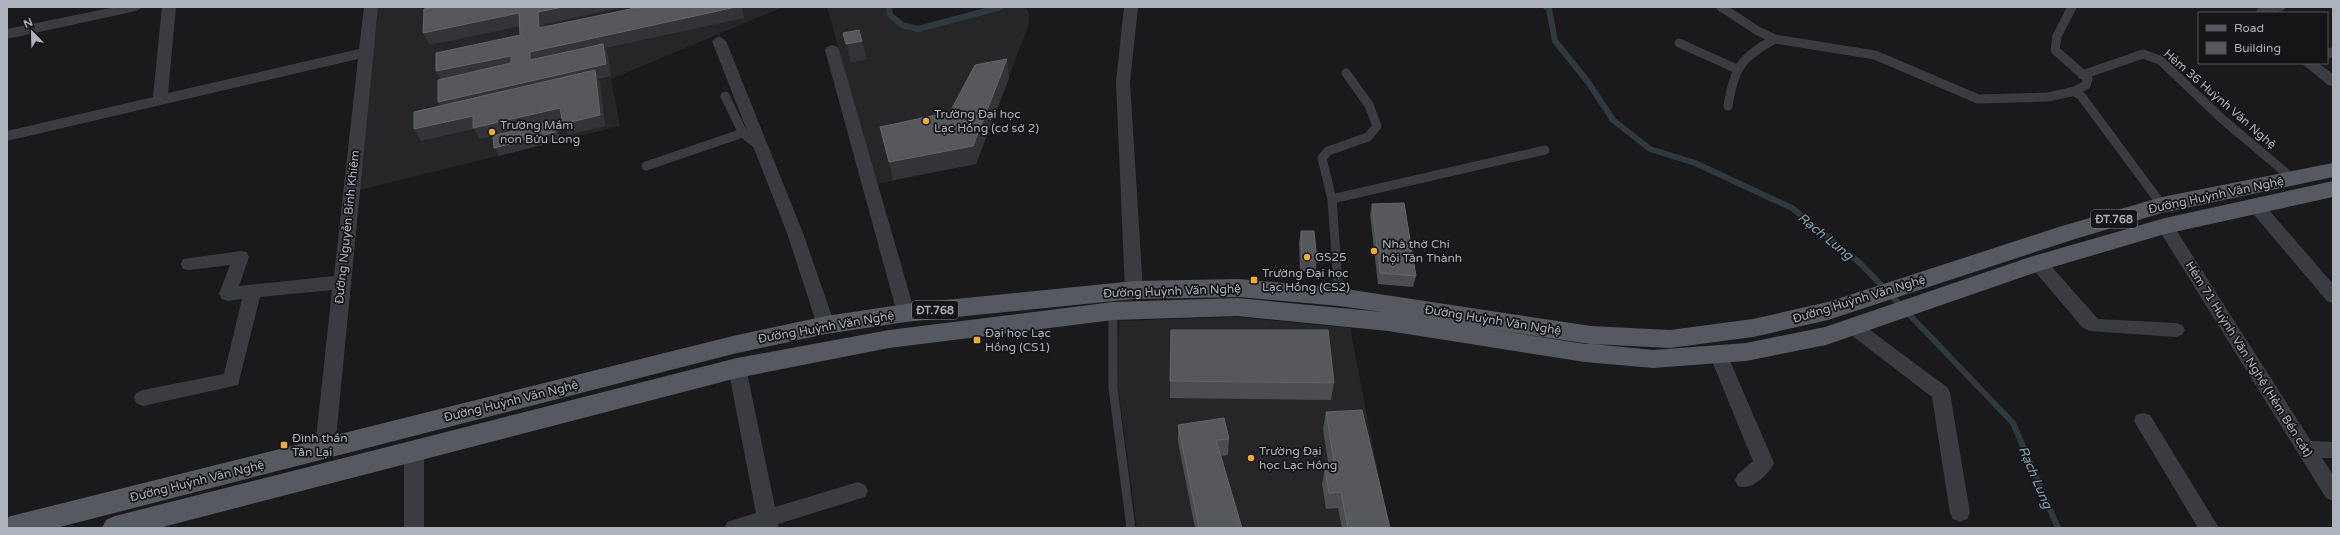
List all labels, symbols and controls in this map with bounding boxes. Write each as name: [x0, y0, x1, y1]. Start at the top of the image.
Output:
north arrow: [12, 12, 52, 52]
legend: [2198, 12, 2328, 64]
text: N: [22, 16, 35, 31]
text: Road: [2234, 21, 2264, 35]
text: Building: [2234, 41, 2281, 55]
street label: Hẻm 36 Huỳnh Văn Nghệ: [2161, 46, 2279, 152]
place label: Trường Đại học Lạc Hồng (cơ sở 2): [934, 107, 1039, 135]
marker: Trường Đại học Lạc Hồng (cơ sở 2): [921, 116, 931, 126]
place label: Trường Mầm non Bửu Long: [500, 118, 580, 146]
marker: Trường Mầm non Bửu Long: [487, 127, 497, 137]
street label: Đường Nguyễn Bỉnh Khiêm: [332, 149, 362, 305]
street label: Đường Huỳnh Văn Nghệ: [2147, 174, 2285, 216]
water label: Rạch Lung: [1795, 210, 1857, 264]
road number: ĐT.768: [2091, 210, 2137, 228]
place label: Nhà thờ Chi hội Tân Thành: [1382, 237, 1462, 265]
marker: Nhà thờ Chi hội Tân Thành: [1369, 246, 1379, 256]
place label: GS25: [1315, 250, 1347, 264]
marker: GS25: [1302, 252, 1312, 262]
street label: Hẻm 71 Huỳnh Văn Nghệ (Hẻm Bến cát): [2183, 259, 2315, 460]
place label: Trường Đại học Lạc Hồng (CS2): [1262, 266, 1350, 294]
street label: Đường Huỳnh Văn Nghệ: [1791, 272, 1927, 326]
marker: Trường Đại học Lạc Hồng (CS2): [1249, 275, 1259, 285]
street label: Đường Huỳnh Văn Nghệ: [1103, 282, 1241, 300]
road number: ĐT.768: [912, 301, 958, 319]
street label: Đường Huỳnh Văn Nghệ: [1424, 302, 1562, 338]
street label: Đường Huỳnh Văn Nghệ: [757, 308, 895, 346]
place label: Đại học Lạc Hồng (CS1): [985, 326, 1051, 354]
marker: Đại học Lạc Hồng (CS1): [972, 335, 982, 345]
street label: Đường Huỳnh Văn Nghệ: [442, 377, 580, 424]
place label: Đình thần Tân Lại: [292, 431, 348, 459]
marker: Đình thần Tân Lại: [279, 440, 289, 450]
place label: Trường Đại học Lạc Hồng: [1259, 444, 1337, 472]
water label: Rạch Lung: [2015, 444, 2056, 512]
marker: Trường Đại học Lạc Hồng: [1246, 453, 1256, 463]
street label: Đường Huỳnh Văn Nghệ: [128, 457, 266, 504]

